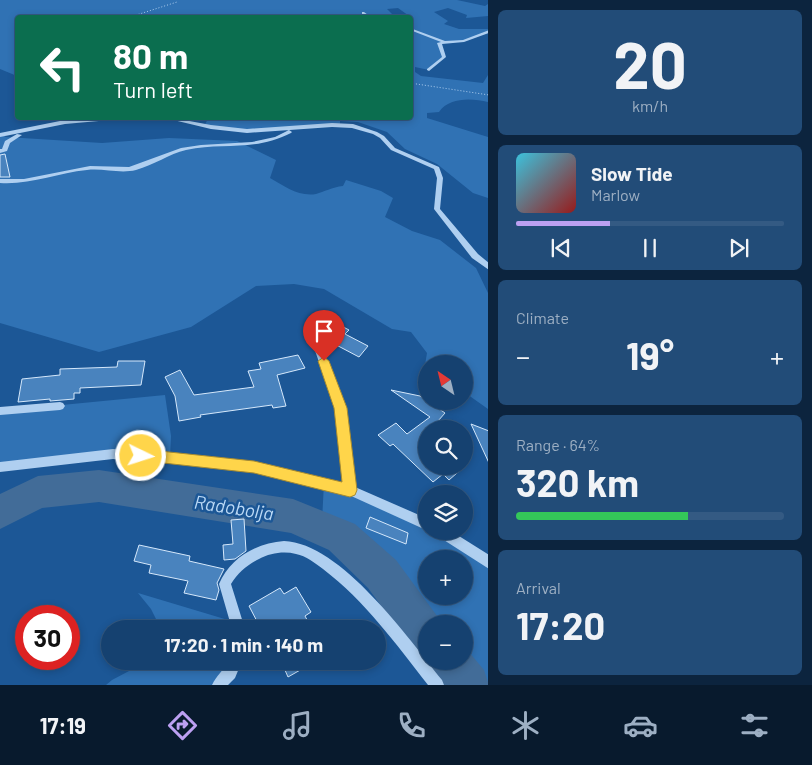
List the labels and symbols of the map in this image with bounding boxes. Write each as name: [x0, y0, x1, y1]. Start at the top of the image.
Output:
pin: [303, 310, 345, 361]
north arrow: [418, 355, 472, 410]
position arrow: [114, 429, 166, 481]
water label: Radobolja: [193, 489, 275, 525]
speed limit sign: 30: [15, 605, 80, 670]

